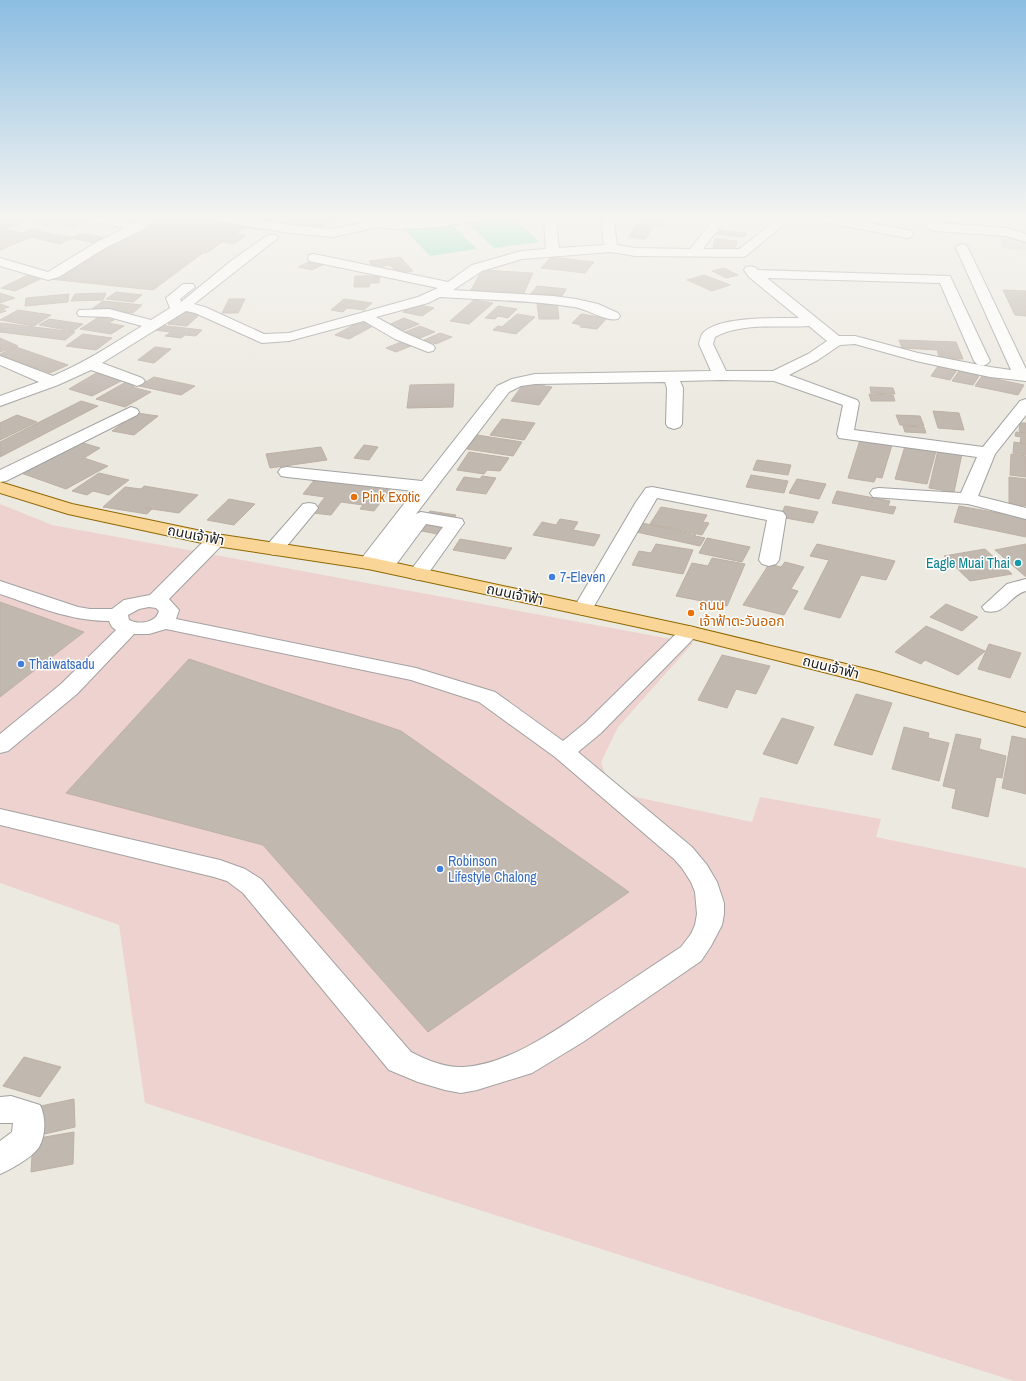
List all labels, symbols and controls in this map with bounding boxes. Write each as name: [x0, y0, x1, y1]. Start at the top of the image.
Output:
place label: Pink Exotic: [362, 488, 420, 506]
marker: Pink Exotic: [349, 492, 359, 502]
street label: ถนนเจ้าฟ้า: [166, 521, 226, 549]
place label: Eagle Muai Thai: [926, 554, 1010, 572]
marker: Eagle Muai Thai: [1013, 558, 1023, 568]
place label: 7-Eleven: [560, 568, 605, 586]
marker: 7-Eleven: [547, 572, 557, 582]
street label: ถนนเจ้าฟ้า: [485, 579, 545, 609]
place label: ถนน เจ้าฟ้าตะวันออก: [699, 596, 785, 630]
marker: ถนน เจ้าฟ้าตะวันออก: [686, 608, 696, 618]
street label: ถนนเจ้าฟ้า: [801, 651, 861, 683]
place label: Thaiwatsadu: [29, 655, 95, 673]
marker: Thaiwatsadu: [16, 659, 26, 669]
place label: Robinson Lifestyle Chalong: [448, 852, 537, 886]
marker: Robinson Lifestyle Chalong: [435, 864, 445, 874]

